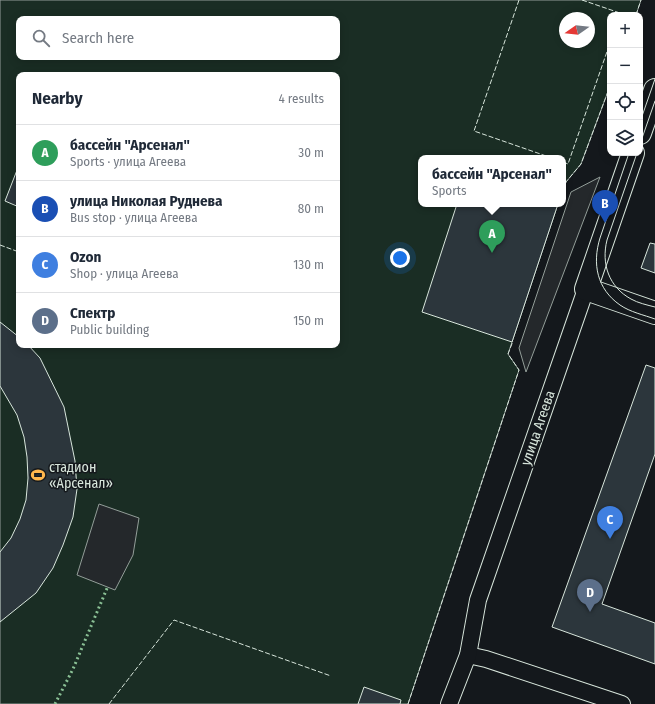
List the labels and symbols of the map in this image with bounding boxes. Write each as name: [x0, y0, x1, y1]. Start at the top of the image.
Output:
north arrow: [559, 12, 595, 48]
pin: B: [592, 190, 618, 223]
pin: A: [479, 220, 505, 253]
your location: [390, 248, 410, 268]
street label: улица Агеева: [517, 388, 559, 468]
place label: стадион «Арсенал»: [49, 459, 113, 492]
sports icon: стадион «Арсенал»: [30, 467, 46, 483]
pin: C: [597, 506, 623, 539]
pin: D: [577, 579, 603, 612]

